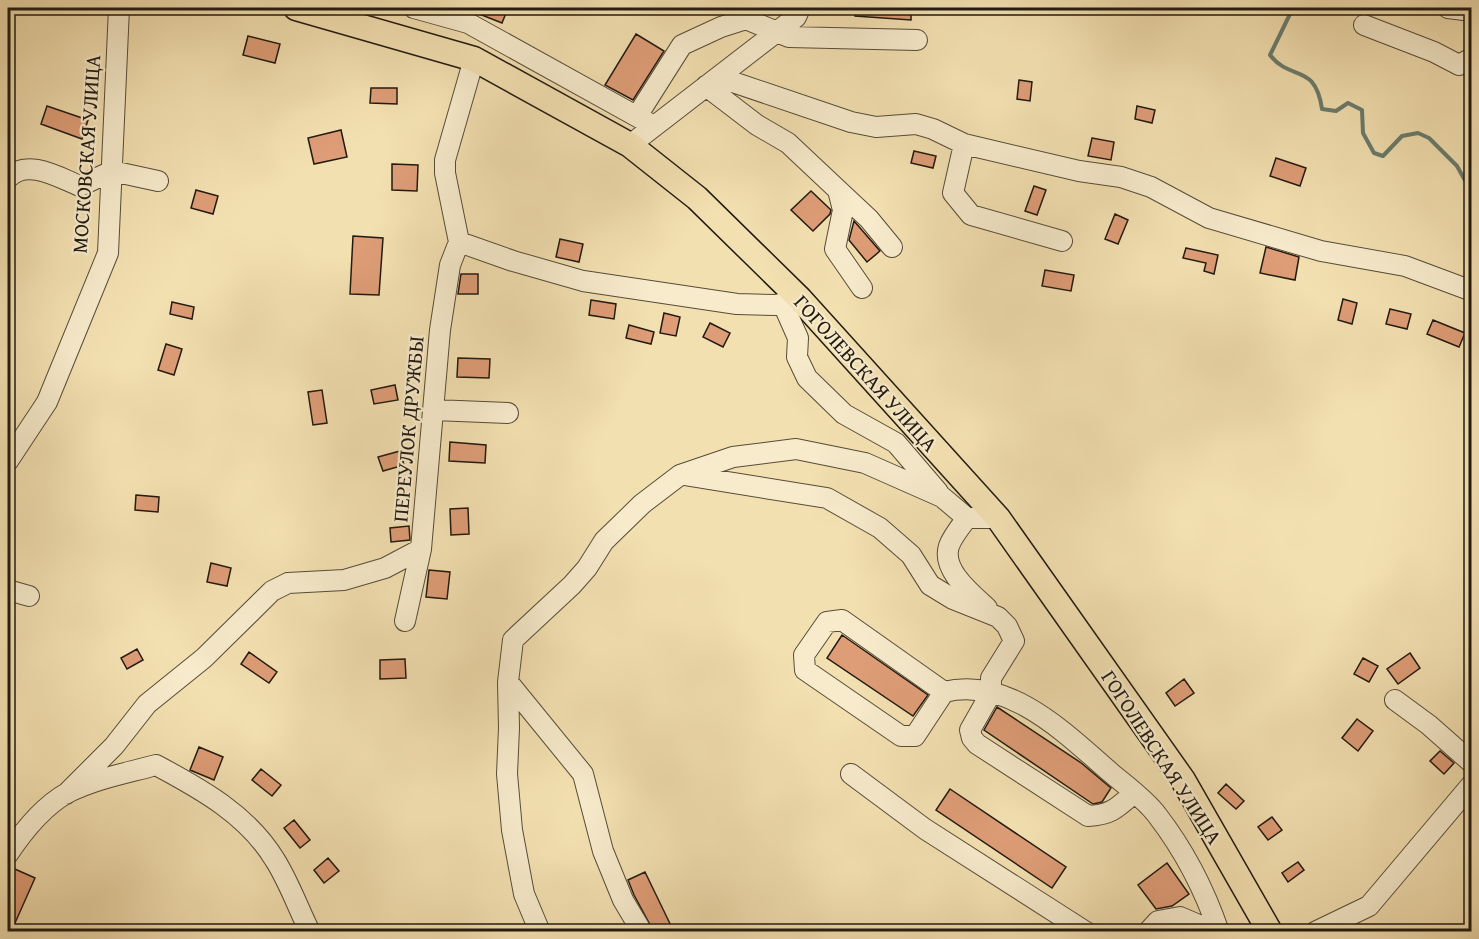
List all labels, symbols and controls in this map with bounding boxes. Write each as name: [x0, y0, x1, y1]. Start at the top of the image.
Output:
street label: МОСКОВСКАЯ УЛИЦА: [64, 54, 108, 254]
street label: ГОГОЛЕВСКАЯ УЛИЦА: [787, 287, 945, 459]
street label: ПЕРЕУЛОК ДРУЖБЫ: [384, 335, 432, 523]
street label: ГОГОЛЕВСКАЯ УЛИЦА: [1094, 664, 1230, 850]

